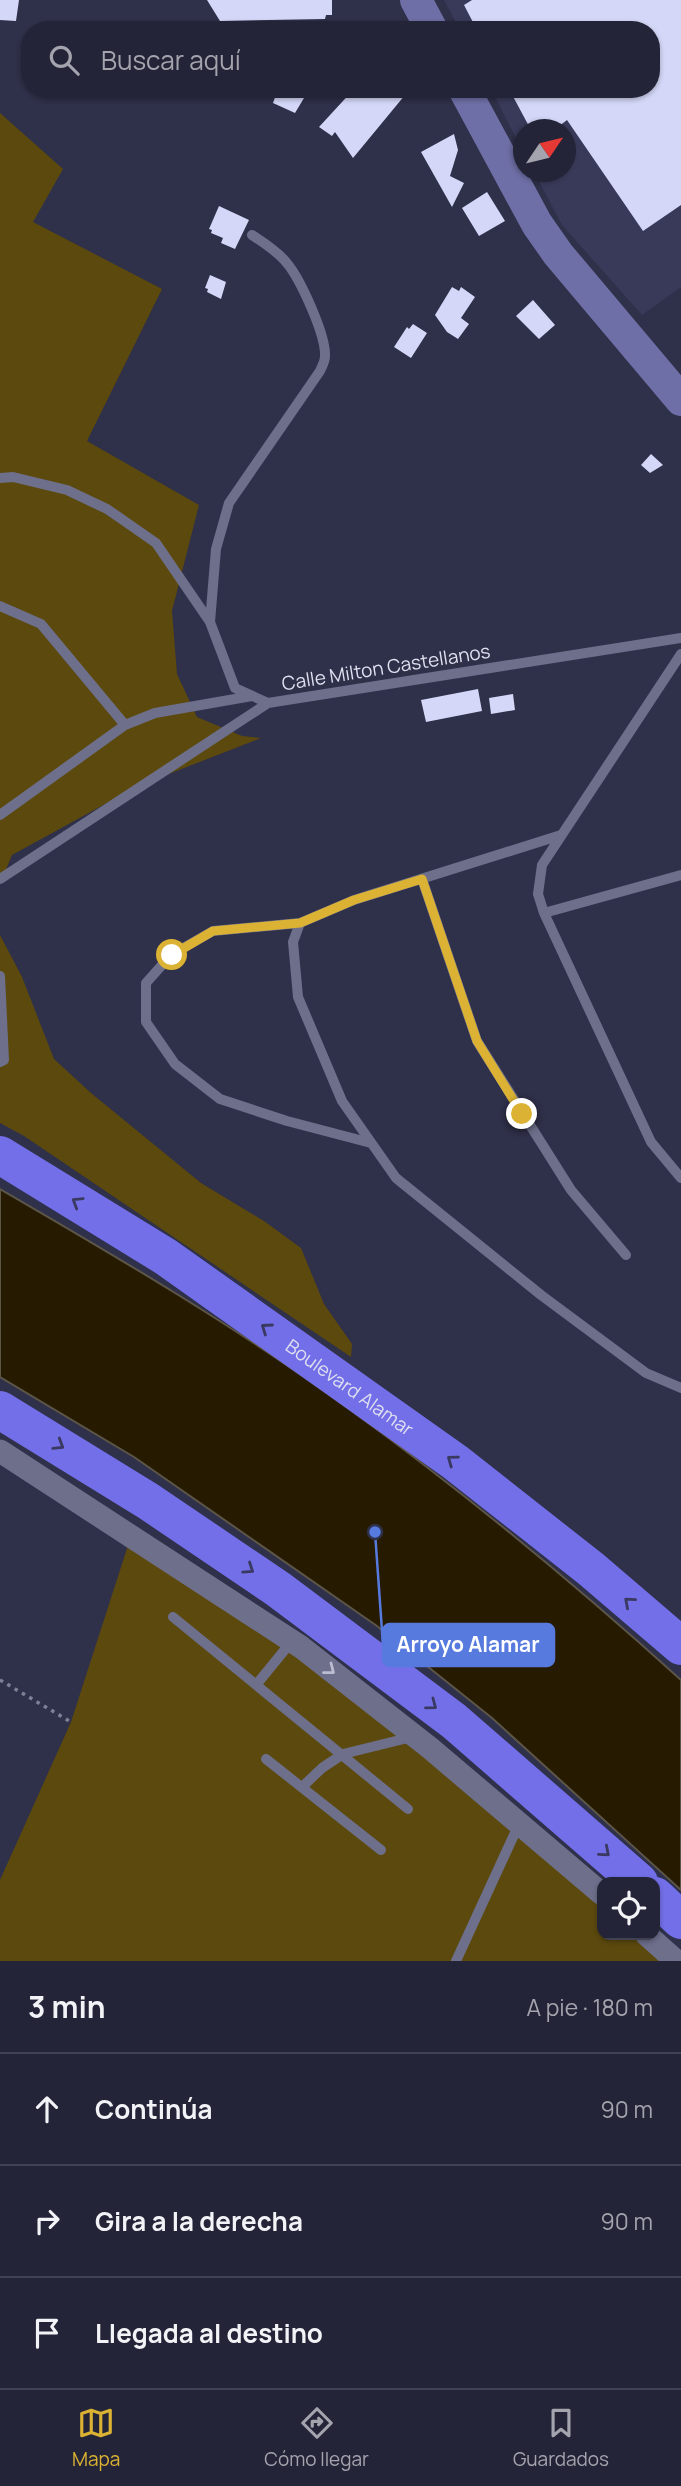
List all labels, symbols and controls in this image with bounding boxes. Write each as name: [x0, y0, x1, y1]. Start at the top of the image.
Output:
search box: [21, 21, 660, 98]
icon: search: [45, 41, 83, 79]
text: Buscar aquí: [101, 42, 241, 78]
north arrow: [513, 119, 576, 182]
street label: Calle Milton Castellanos: [280, 638, 492, 696]
route start: [156, 939, 187, 970]
route end: [506, 1098, 537, 1129]
one-way arrow: [71, 1198, 84, 1211]
one-way arrow: [261, 1324, 274, 1336]
street label: Boulevard Alamar: [280, 1333, 419, 1442]
one-way arrow: [51, 1437, 64, 1450]
one-way arrow: [447, 1456, 460, 1468]
one-way arrow: [241, 1561, 254, 1574]
one-way arrow: [625, 1598, 638, 1610]
callout: Arroyo Alamar: [383, 1624, 554, 1666]
text: Arroyo Alamar: [396, 1630, 540, 1658]
one-way arrow: [323, 1662, 335, 1675]
one-way arrow: [424, 1696, 437, 1709]
one-way arrow: [597, 1844, 610, 1856]
map controls: [597, 1877, 660, 1940]
button: locate: [597, 1877, 660, 1940]
text: 3 min: [28, 1986, 106, 2027]
text: A pie · 180 m: [527, 1991, 653, 2023]
icon: ahead: [28, 2090, 66, 2128]
text: Continúa: [95, 2091, 213, 2127]
text: 90 m: [601, 2093, 653, 2125]
icon: right: [28, 2202, 66, 2240]
text: Gira a la derecha: [95, 2203, 303, 2239]
text: 90 m: [601, 2205, 653, 2237]
icon: arrive: [28, 2314, 66, 2352]
text: Llegada al destino: [95, 2315, 323, 2351]
tab: Mapa: [72, 2404, 120, 2472]
tab: Cómo llegar: [264, 2404, 369, 2472]
tab: Guardados: [513, 2404, 609, 2472]

